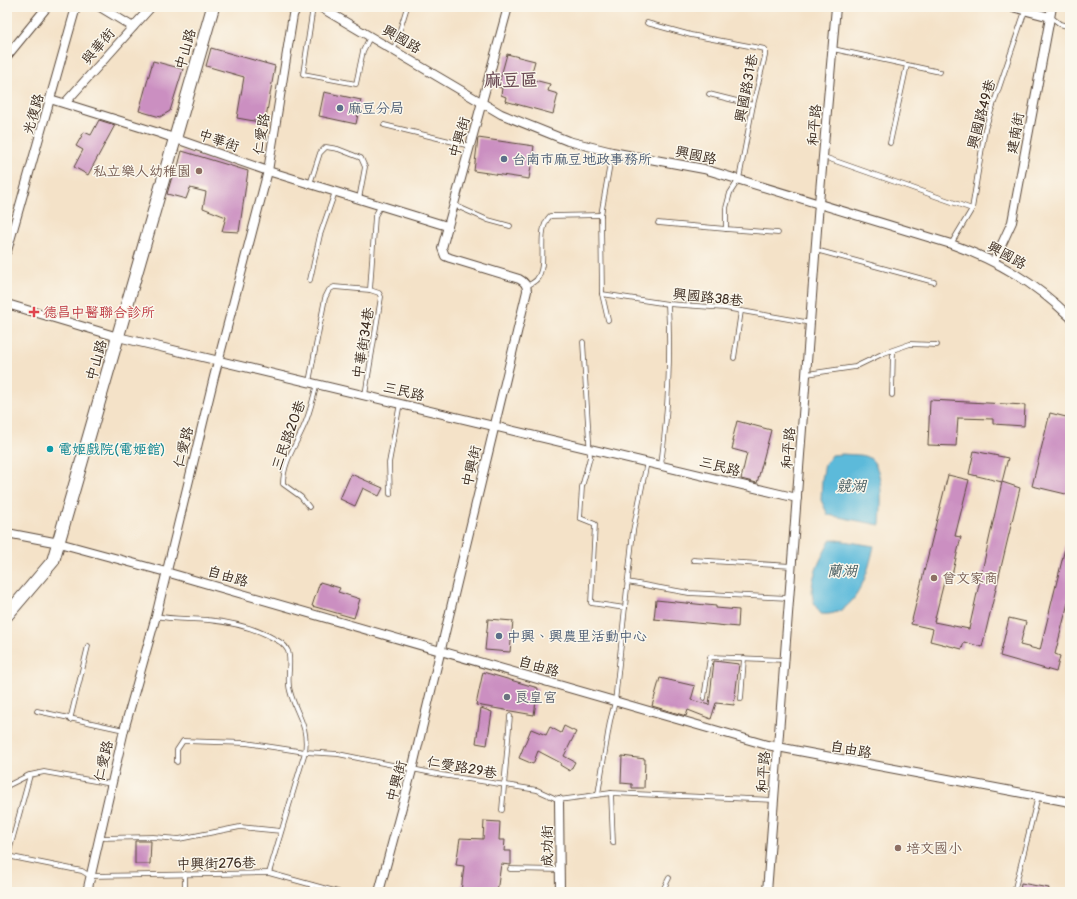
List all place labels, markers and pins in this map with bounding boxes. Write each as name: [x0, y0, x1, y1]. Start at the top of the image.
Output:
place label: 麻豆分局: [348, 100, 404, 117]
marker: 麻豆分局: [335, 103, 345, 113]
place label: 台南市麻豆地政事務所: [512, 151, 652, 168]
marker: 台南市麻豆地政事務所: [499, 154, 509, 164]
place label: 私立樂人幼稚園: [93, 163, 191, 180]
marker: 私立樂人幼稚園: [194, 166, 204, 176]
place label: 德昌中醫聯合診所: [43, 304, 155, 321]
marker: 德昌中醫聯合診所: [28, 306, 40, 318]
place label: 電姬戲院(電姬館): [58, 441, 165, 458]
marker: 電姬戲院(電姬館): [45, 444, 55, 454]
place label: 曾文家商: [942, 570, 998, 587]
marker: 曾文家商: [929, 573, 939, 583]
place label: 中興、興農里活動中心: [507, 628, 647, 645]
marker: 中興、興農里活動中心: [494, 631, 504, 641]
place label: 良皇宮: [515, 689, 557, 706]
marker: 良皇宮: [502, 692, 512, 702]
place label: 培文國小: [906, 840, 962, 857]
marker: 培文國小: [893, 843, 903, 853]

